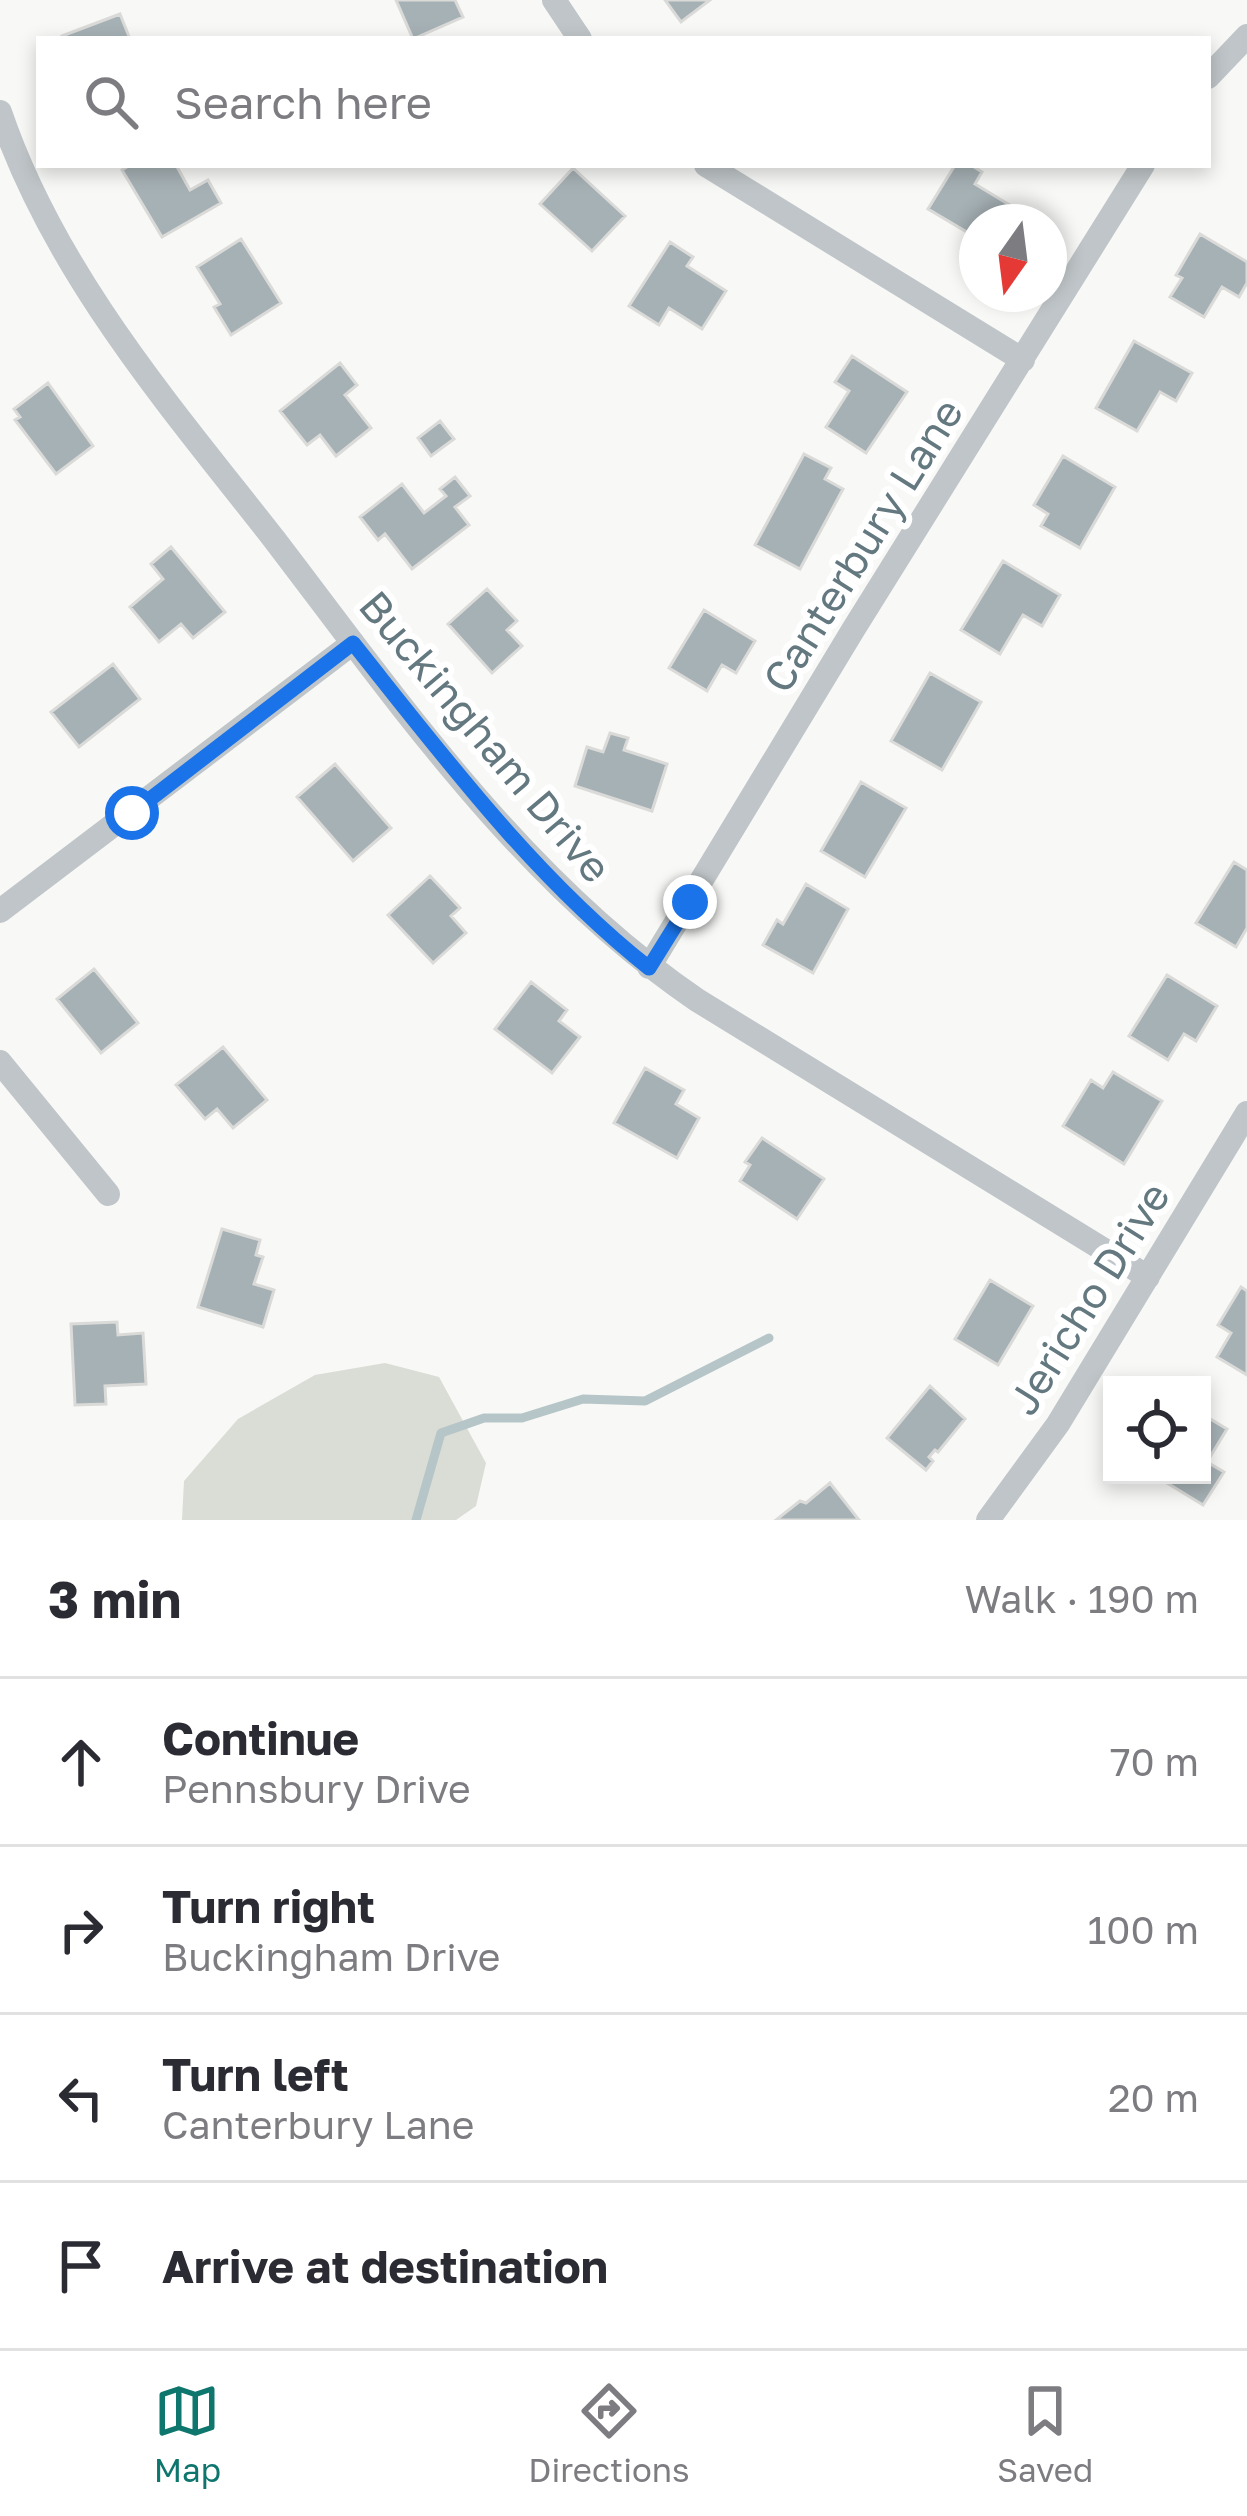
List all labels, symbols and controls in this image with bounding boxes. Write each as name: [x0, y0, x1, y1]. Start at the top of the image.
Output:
search box: [36, 36, 1211, 168]
icon: search: [78, 69, 144, 135]
text: Search here: [174, 75, 432, 129]
north arrow: [959, 204, 1067, 312]
street label: Canterbury Lane: [752, 389, 972, 701]
street label: Buckingham Drive: [350, 580, 622, 892]
route start: [105, 786, 159, 840]
route end: [663, 875, 717, 929]
street label: Jericho Drive: [997, 1173, 1179, 1423]
map controls: [1103, 1376, 1211, 1484]
button: locate: [1103, 1376, 1211, 1484]
text: 3 min: [48, 1568, 181, 1629]
text: Walk · 190 m: [964, 1575, 1199, 1622]
text: Continue: [162, 1711, 359, 1765]
icon: ahead: [48, 1729, 114, 1795]
text: 70 m: [1110, 1738, 1199, 1785]
text: Pennsbury Drive: [162, 1765, 471, 1812]
text: Turn right: [162, 1879, 375, 1933]
icon: right: [48, 1897, 114, 1963]
text: 100 m: [1087, 1906, 1199, 1953]
text: Buckingham Drive: [162, 1933, 500, 1980]
text: Turn left: [162, 2047, 349, 2101]
icon: left: [48, 2065, 114, 2131]
text: 20 m: [1108, 2074, 1199, 2121]
text: Canterbury Lane: [162, 2101, 474, 2148]
icon: arrive: [48, 2233, 114, 2299]
text: Arrive at destination: [162, 2239, 608, 2293]
tab: Map: [154, 2378, 221, 2489]
tab: Directions: [528, 2378, 690, 2489]
tab: Saved: [997, 2378, 1093, 2489]

